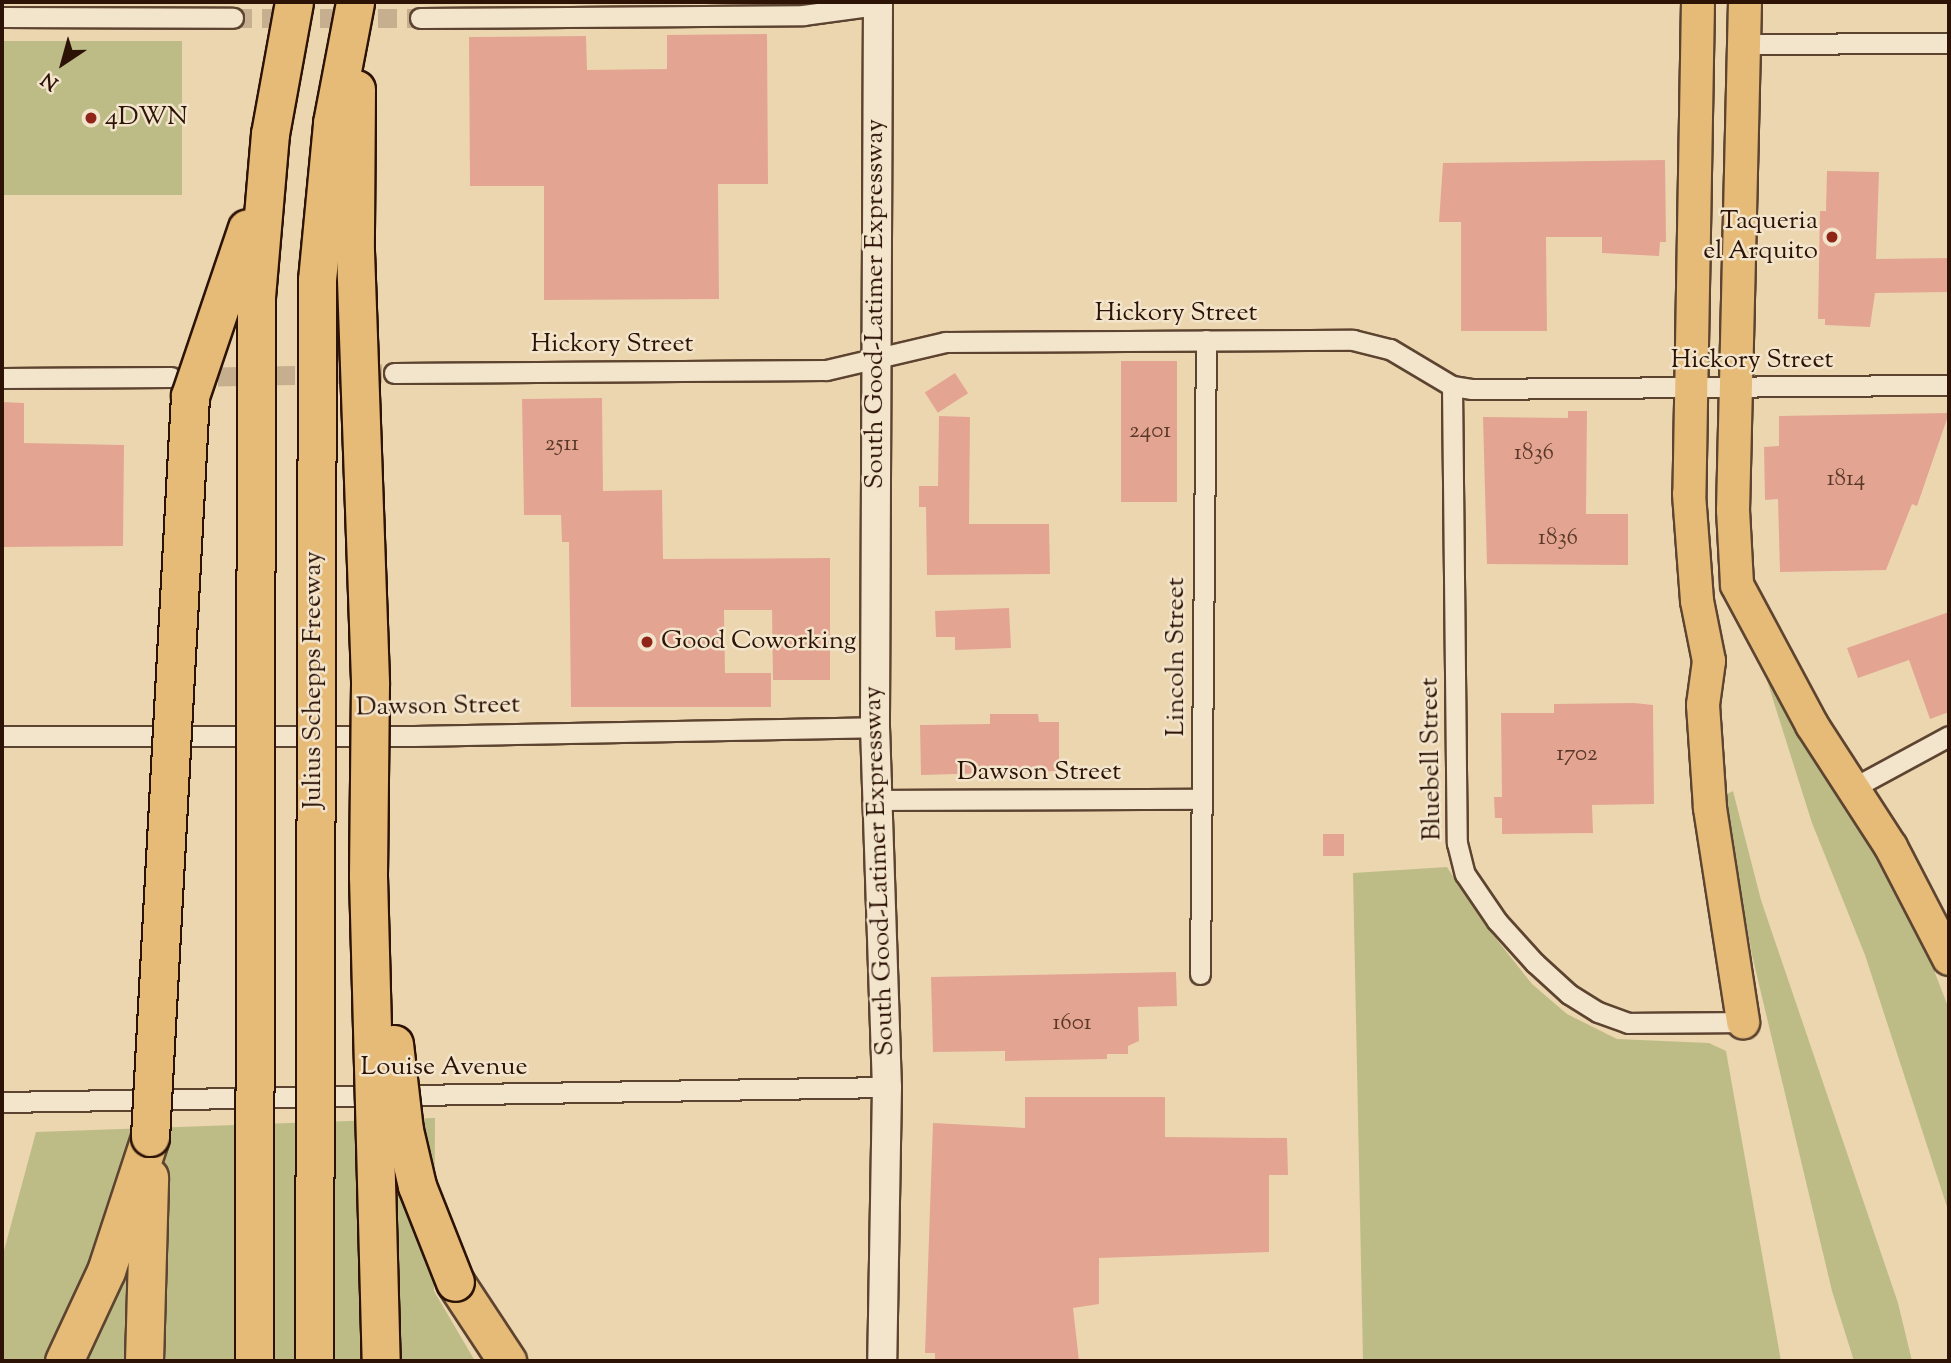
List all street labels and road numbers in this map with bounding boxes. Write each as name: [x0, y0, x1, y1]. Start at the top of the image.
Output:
street label: South Good-Latimer Expressway: [860, 119, 892, 489]
street label: Hickory Street: [1095, 298, 1257, 330]
street label: Hickory Street: [531, 329, 693, 361]
street label: Hickory Street: [1671, 345, 1833, 377]
street label: Julius Schepps Freeway: [298, 551, 330, 809]
street label: Lincoln Street: [1161, 577, 1193, 737]
street label: Bluebell Street: [1415, 677, 1449, 841]
street label: South Good-Latimer Expressway: [858, 686, 902, 1056]
street label: Dawson Street: [356, 690, 520, 724]
street label: Dawson Street: [957, 757, 1121, 789]
street label: Louise Avenue: [361, 1052, 527, 1084]

